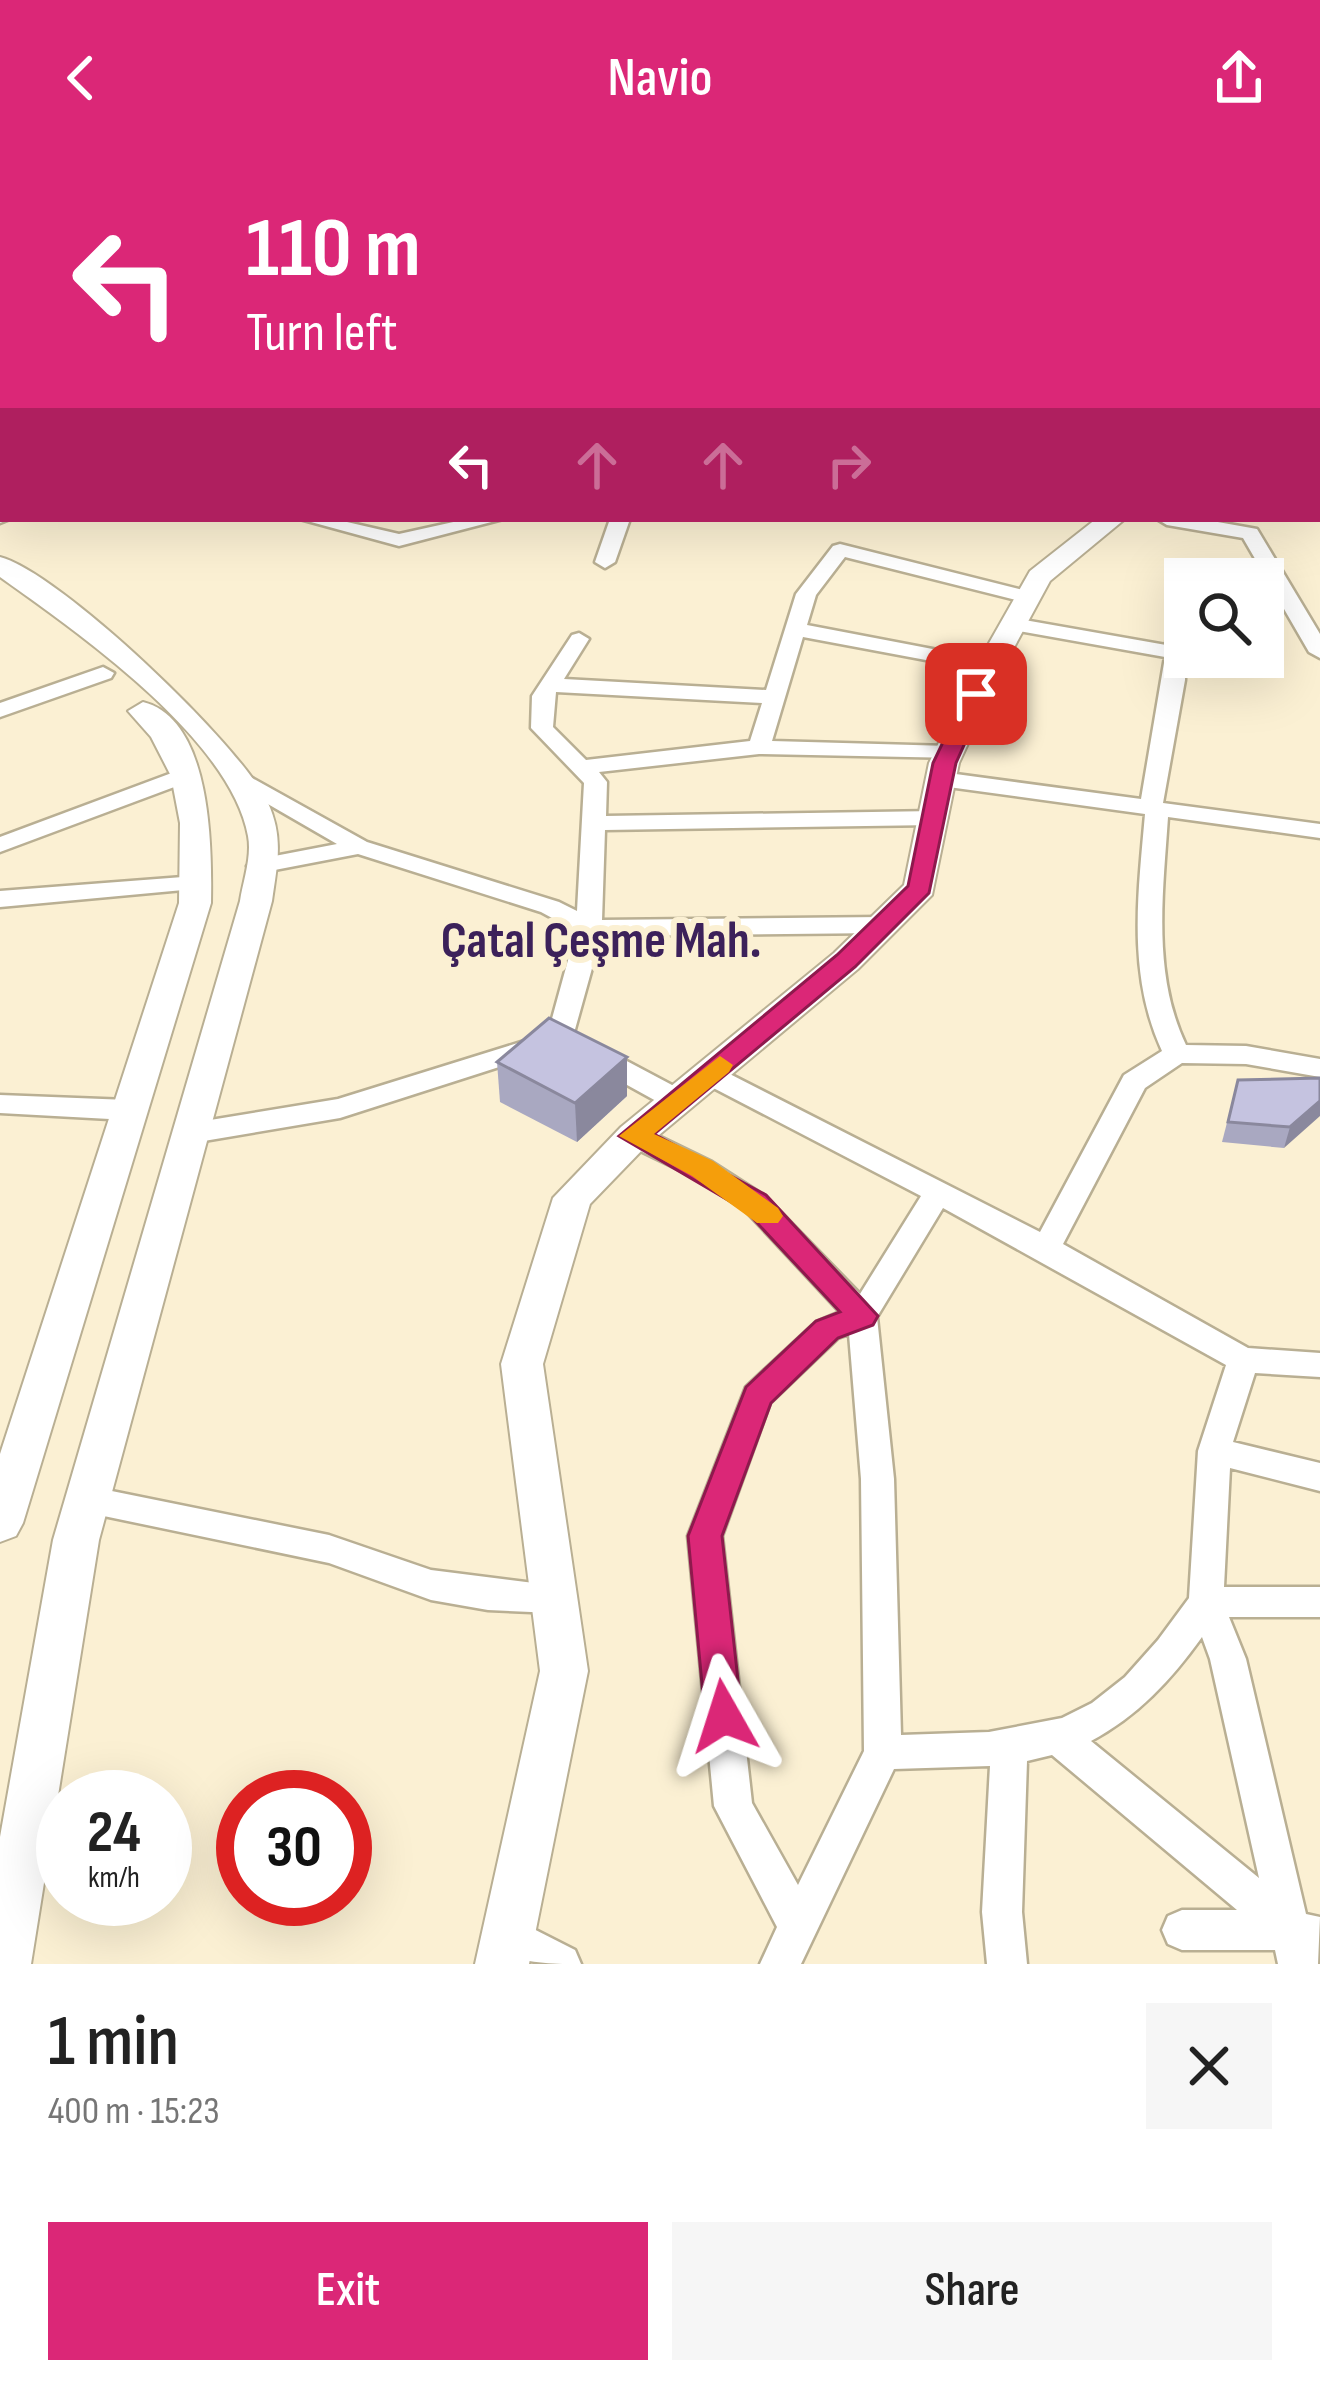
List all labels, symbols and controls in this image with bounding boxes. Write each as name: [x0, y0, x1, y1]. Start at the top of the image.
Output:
icon: back: [48, 45, 114, 111]
icon: share: [1206, 45, 1272, 111]
text: Navio: [608, 46, 712, 111]
text: 110 m: [246, 199, 421, 300]
icon: left: [48, 204, 204, 360]
text: Turn left: [246, 301, 398, 366]
icon: left: [438, 432, 504, 498]
icon: ahead: [564, 432, 630, 498]
icon: ahead: [690, 432, 756, 498]
icon: right: [816, 432, 882, 498]
map controls: [1164, 558, 1284, 678]
button: search: [1164, 558, 1284, 678]
pin: [925, 643, 1027, 745]
icon: arrive: [943, 661, 1009, 727]
district label: Çatal Çeşme Mah.: [441, 911, 761, 972]
position arrow: [661, 1653, 787, 1779]
speed limit sign: 30: [216, 1770, 372, 1926]
text: 24: [87, 1797, 141, 1869]
text: km/h: [88, 1860, 140, 1896]
text: 1 min: [48, 1999, 179, 2086]
button: close: [1146, 2003, 1272, 2129]
text: 400 m · 15:23: [48, 2088, 220, 2135]
button: Exit: [48, 2222, 648, 2360]
button: Share: [672, 2222, 1272, 2360]

